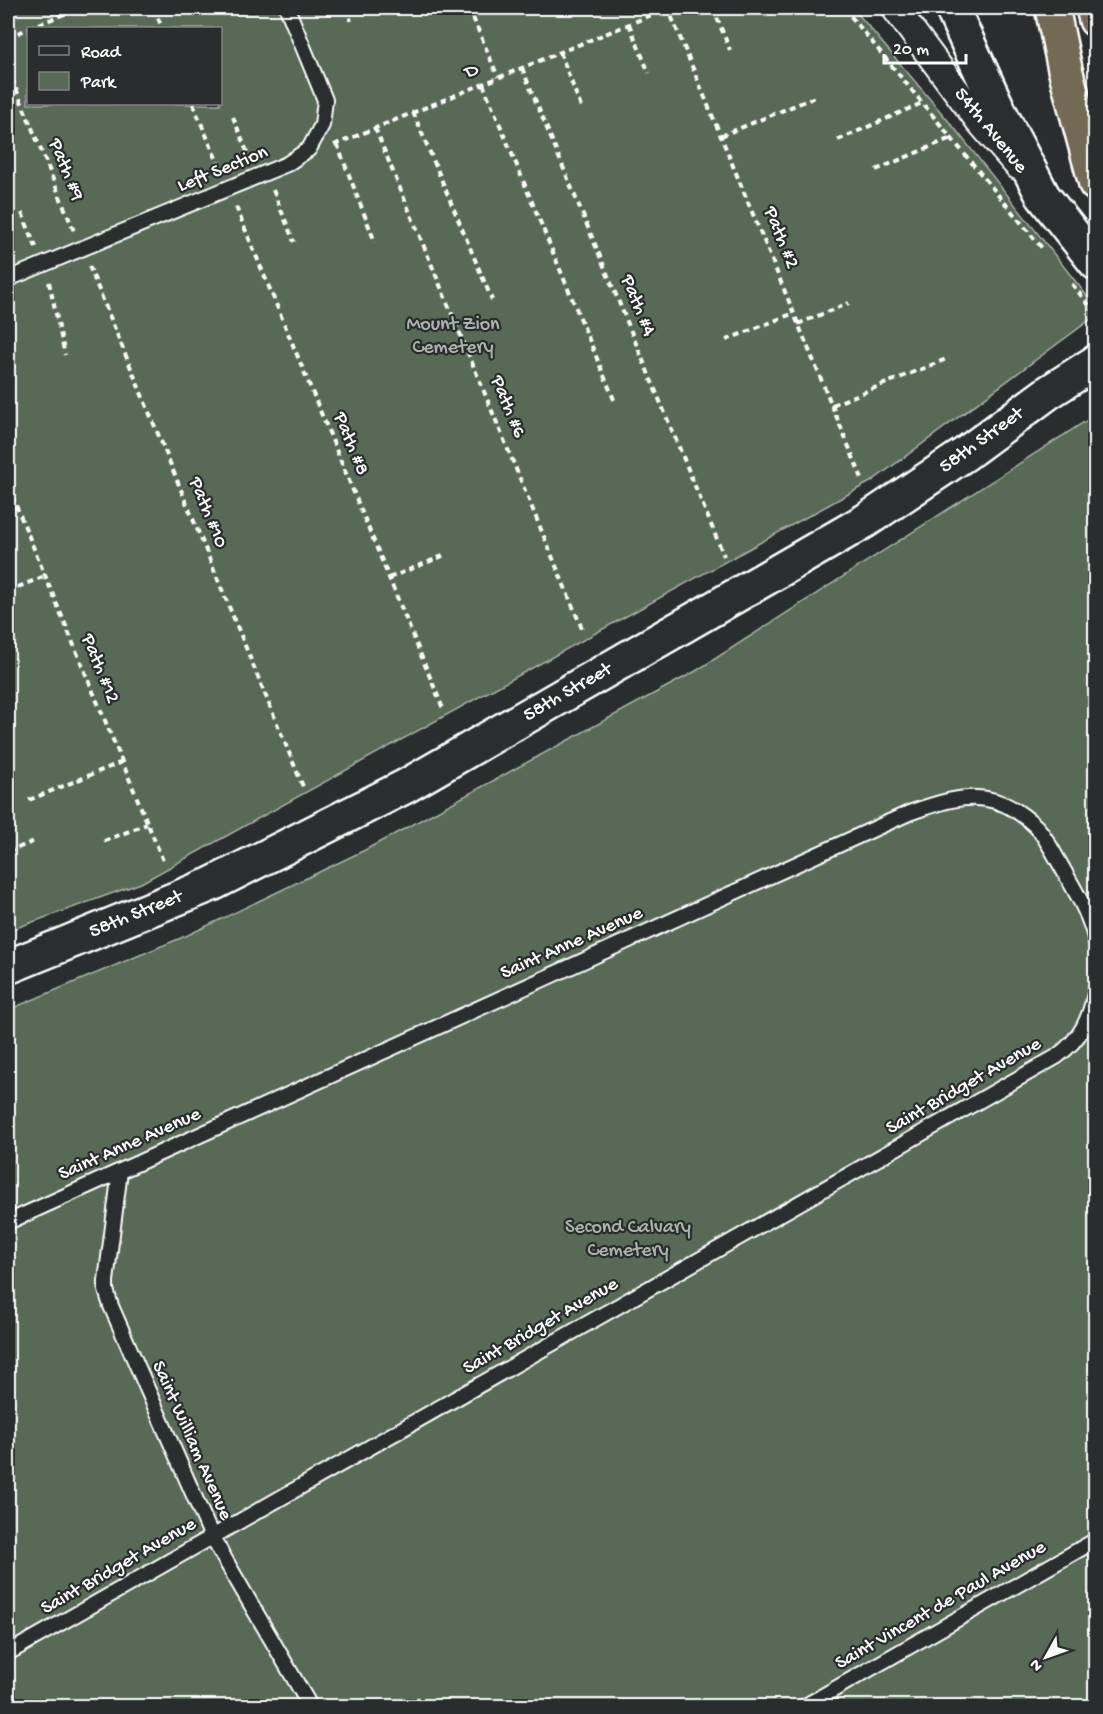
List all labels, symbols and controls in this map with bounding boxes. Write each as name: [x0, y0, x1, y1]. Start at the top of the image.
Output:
legend: [27, 27, 222, 105]
scale bar: [884, 27, 966, 65]
text: 20 m: [893, 40, 929, 61]
text: Road: [81, 43, 122, 64]
street label: D: [460, 59, 483, 86]
text: Park: [80, 73, 117, 94]
street label: 54th Avenue: [948, 83, 1032, 179]
street label: Path #9: [42, 135, 88, 204]
street label: Left Section: [174, 141, 272, 199]
street label: Path #2: [757, 203, 803, 272]
street label: Path #4: [614, 271, 660, 341]
park label: Mount Zion Cemetery: [406, 314, 500, 360]
street label: Path #6: [484, 372, 530, 442]
street label: 58th Street: [935, 402, 1030, 479]
street label: Path #8: [327, 408, 373, 479]
street label: Path #10: [182, 473, 232, 552]
street label: Path #12: [74, 630, 123, 707]
street label: 58th Street: [520, 658, 618, 728]
street label: 58th Street: [86, 885, 188, 944]
street label: Saint Anne Avenue: [497, 902, 647, 986]
street label: Saint Bridget Avenue: [882, 1033, 1046, 1141]
street label: Saint Anne Avenue: [55, 1103, 205, 1187]
park label: Second Calvary Cemetery: [565, 1217, 691, 1263]
street label: Saint Bridget Avenue: [459, 1273, 623, 1381]
street label: Saint William Avenue: [146, 1358, 237, 1525]
street label: Saint Bridget Avenue: [37, 1513, 201, 1621]
street label: Saint Vincent de Paul Avenue: [832, 1536, 1051, 1676]
north arrow: [1016, 1627, 1076, 1687]
text: N: [1026, 1654, 1048, 1675]

